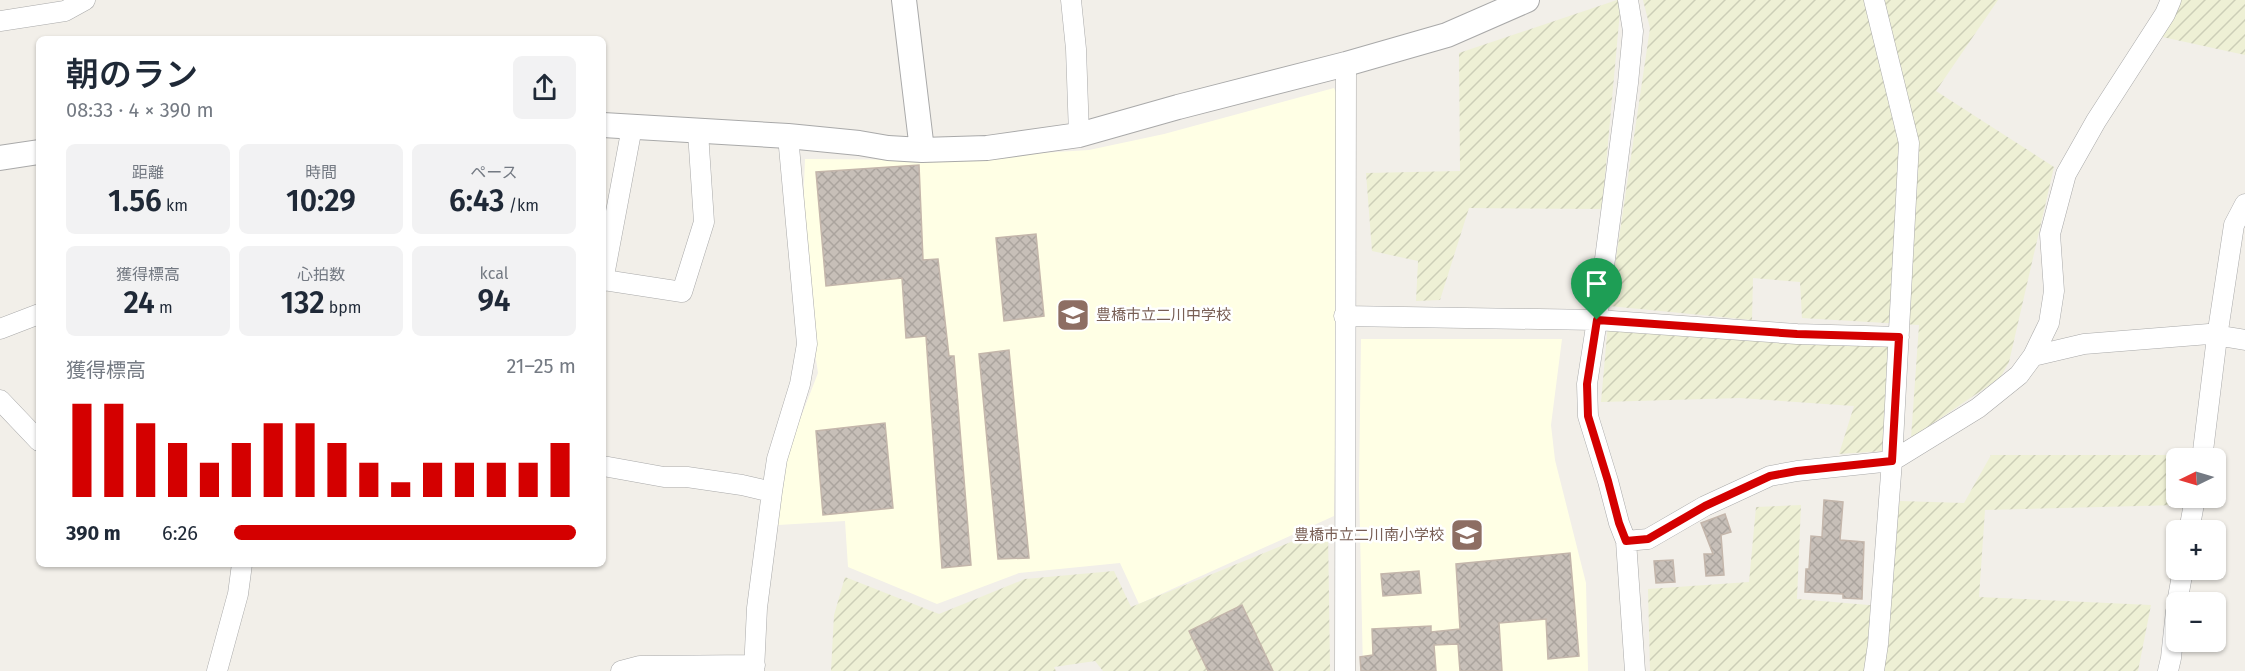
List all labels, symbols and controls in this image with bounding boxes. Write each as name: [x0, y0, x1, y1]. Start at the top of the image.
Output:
text: 朝のラン: [66, 55, 198, 95]
button: share: [513, 56, 576, 119]
text: 08:33 · 4 × 390 m: [66, 98, 214, 122]
text: 距離: [132, 163, 164, 182]
text: 時間: [305, 163, 337, 182]
text: ペース: [470, 163, 518, 182]
text: 1.56: [108, 183, 162, 219]
text: 10:29: [286, 183, 356, 219]
text: 6:43: [449, 183, 504, 219]
text: km: [162, 196, 188, 215]
text: /km: [504, 196, 539, 215]
pin: [1571, 258, 1622, 320]
text: kcal: [480, 264, 508, 283]
text: 獲得標高: [116, 265, 180, 284]
text: 心拍数: [297, 265, 345, 284]
icon: arrive: [1580, 267, 1613, 300]
text: 94: [478, 283, 510, 319]
text: 24: [123, 285, 155, 321]
text: 132: [280, 285, 325, 321]
school or university icon: 豊橋市立二川中学校: [1055, 297, 1091, 333]
text: m: [155, 298, 173, 317]
text: bpm: [325, 298, 362, 317]
place label: 豊橋市立二川中学校: [1096, 306, 1231, 324]
text: 21–25 m: [506, 354, 576, 378]
text: 獲得標高: [66, 358, 146, 382]
north arrow: [2166, 448, 2226, 508]
map controls: [2166, 448, 2226, 652]
school or university icon: 豊橋市立二川南小学校: [1449, 517, 1485, 553]
button: +: [2166, 520, 2226, 580]
text: 390 m: [66, 521, 121, 545]
text: 6:26: [162, 521, 198, 545]
place label: 豊橋市立二川南小学校: [1294, 526, 1444, 544]
button: −: [2166, 592, 2226, 652]

